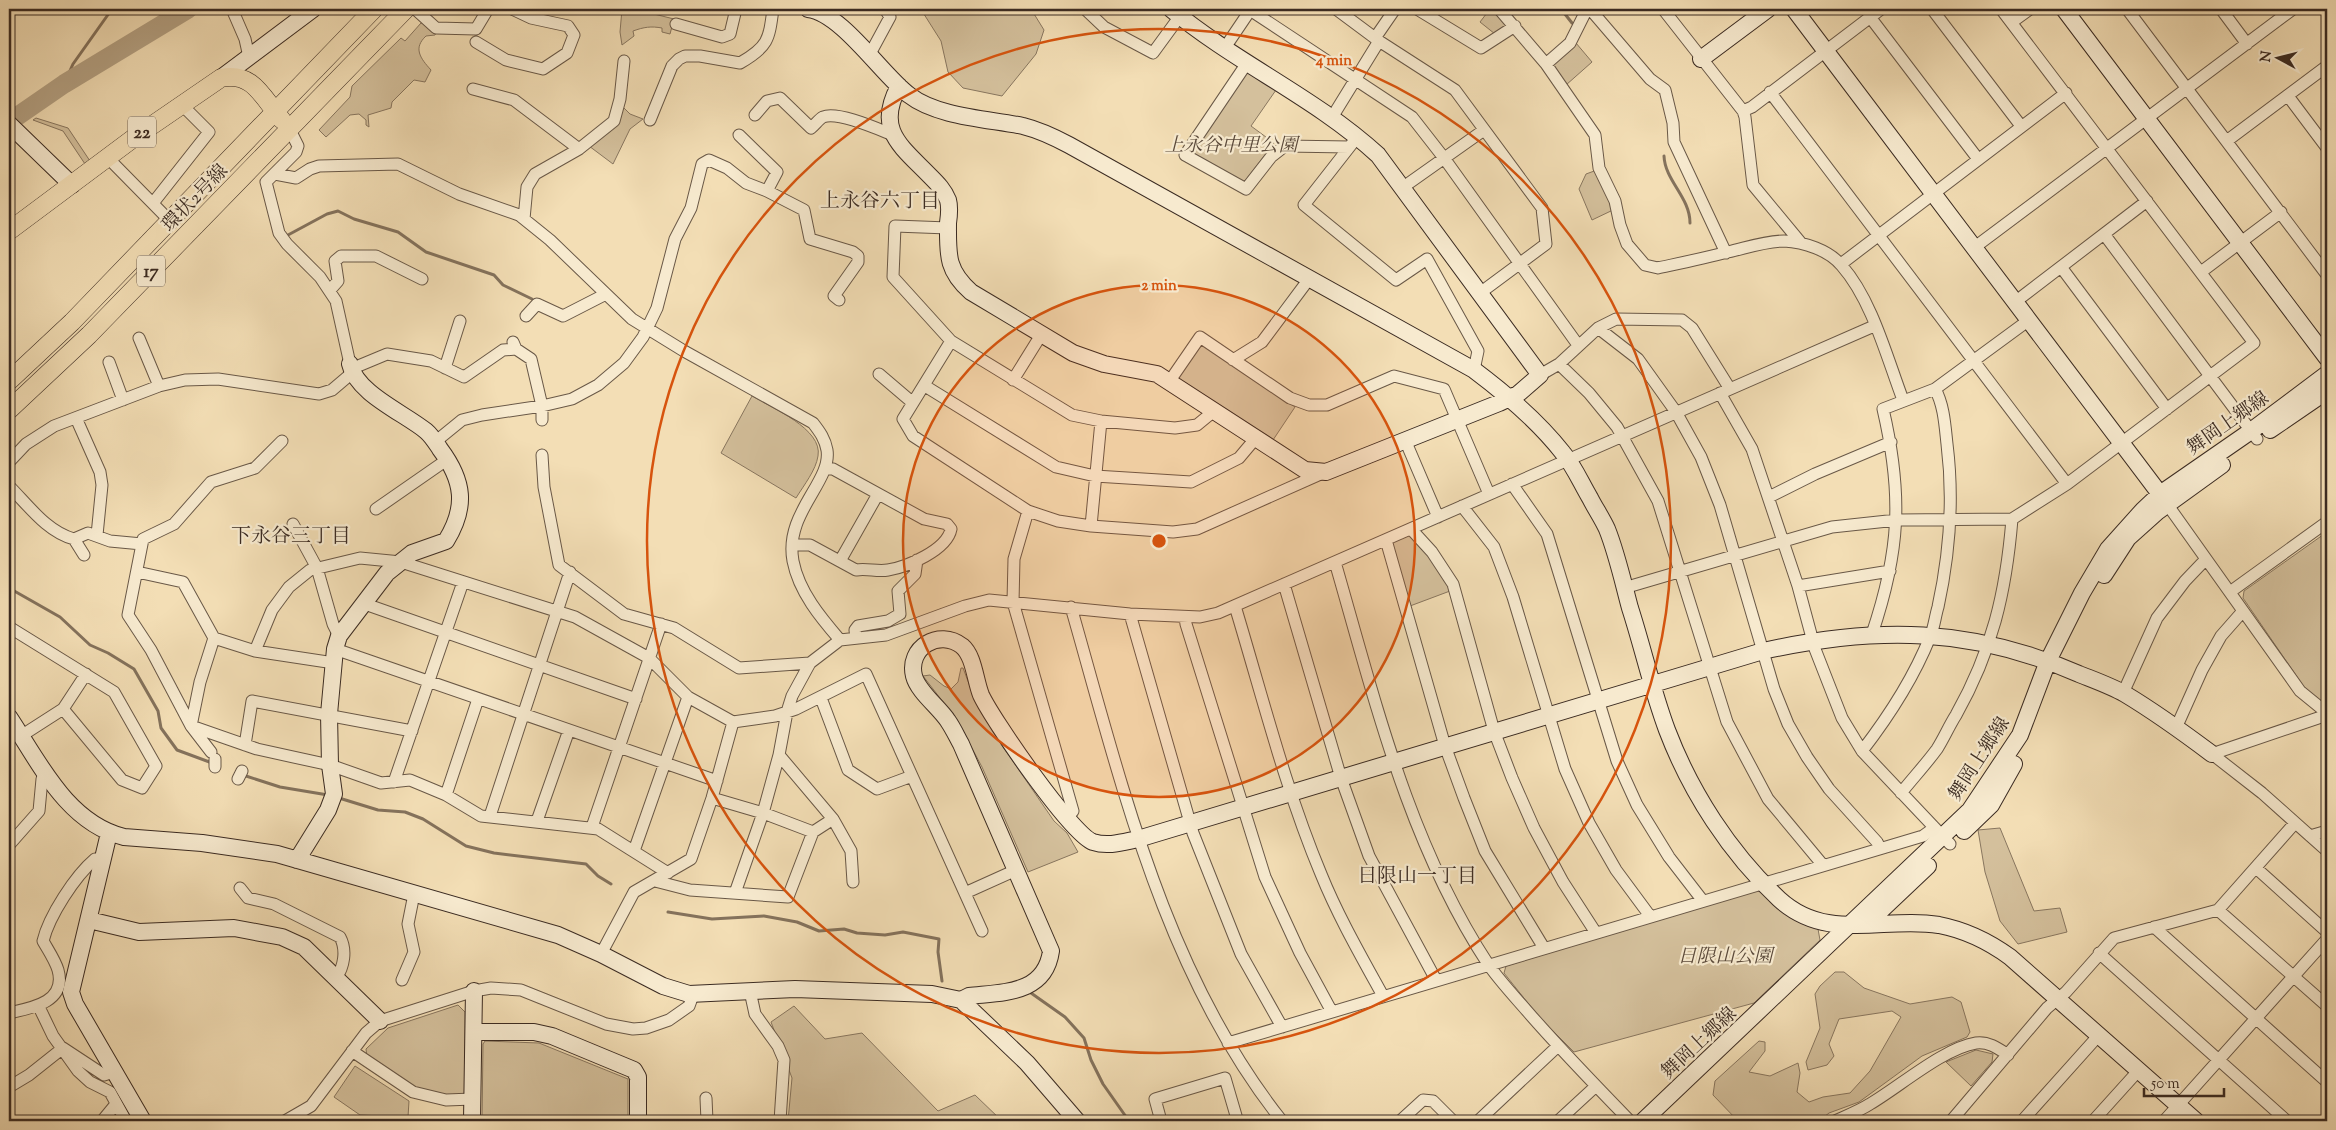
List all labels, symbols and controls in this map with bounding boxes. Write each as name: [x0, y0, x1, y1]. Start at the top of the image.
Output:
north arrow: [2254, 32, 2304, 82]
text: N: [2256, 50, 2278, 63]
text: 4 min: [1315, 51, 1352, 72]
road number: 22: [128, 116, 156, 148]
park label: 上永谷中里公園: [1164, 133, 1300, 160]
street label: 環状2号線: [157, 159, 235, 239]
district label: 上永谷六丁目: [820, 188, 940, 217]
road number: 17: [137, 256, 165, 286]
text: 2 min: [1141, 276, 1177, 297]
street label: 舞岡上郷線: [2182, 386, 2275, 462]
district label: 下永谷三丁目: [231, 523, 351, 552]
centre of rings: [1150, 532, 1168, 550]
street label: 舞岡上郷線: [1943, 712, 2017, 807]
district label: 日限山一丁目: [1357, 863, 1477, 892]
park label: 日限山公園: [1677, 944, 1775, 971]
street label: 舞岡上郷線: [1656, 1002, 1744, 1086]
scale bar: [2144, 1065, 2224, 1097]
text: 50 m: [2150, 1074, 2180, 1095]

